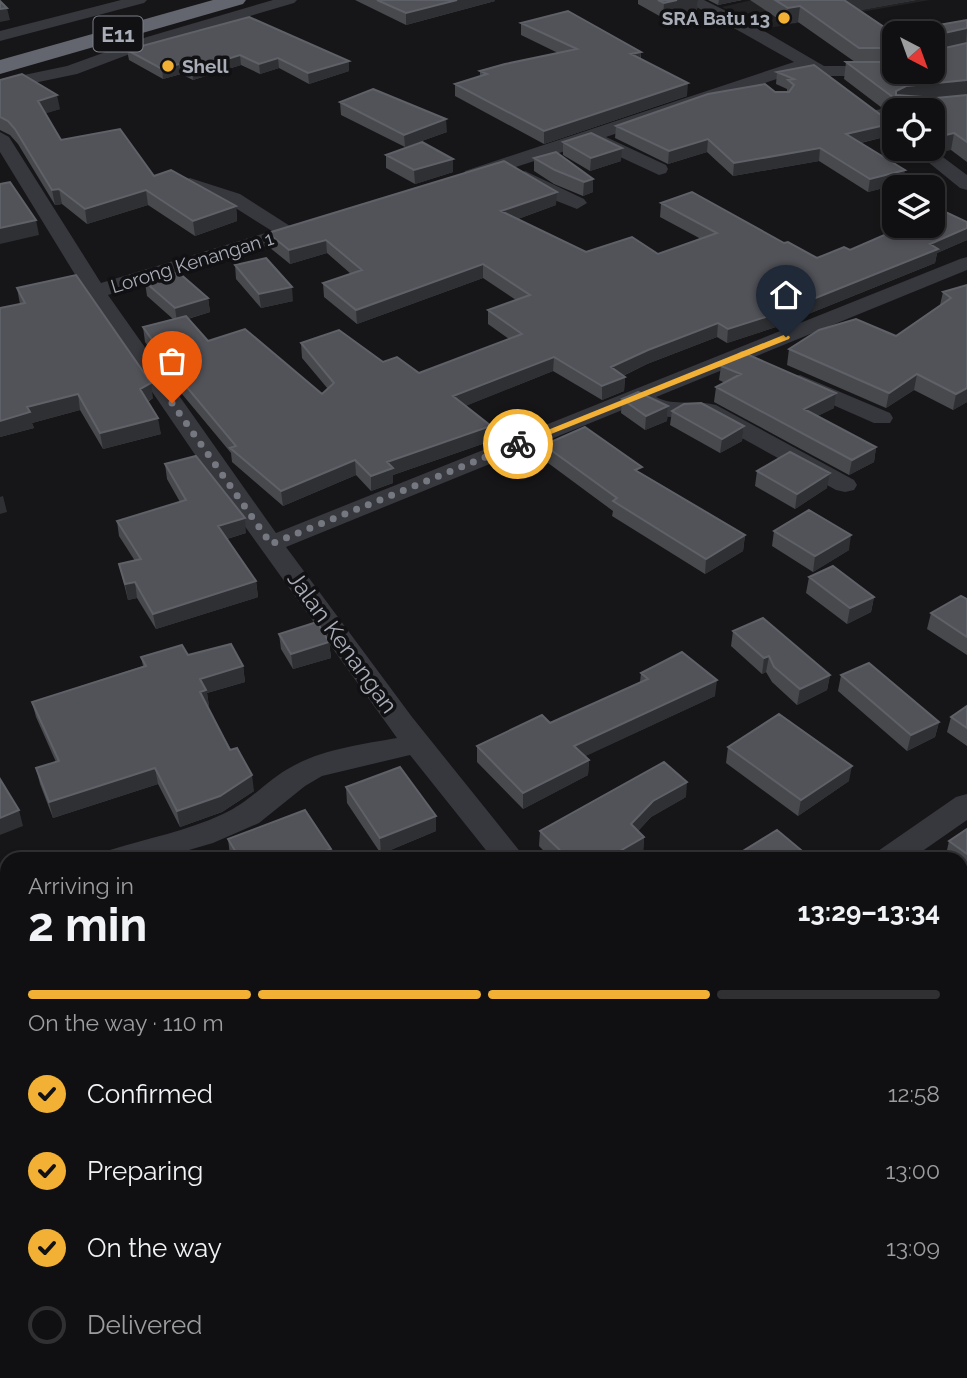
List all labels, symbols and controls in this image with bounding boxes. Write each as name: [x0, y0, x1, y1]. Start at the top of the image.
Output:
place label: SRA Batu 13: [662, 7, 770, 29]
marker: SRA Batu 13: [776, 10, 792, 26]
road number: E11: [94, 16, 142, 52]
north arrow: [882, 21, 945, 84]
map controls: [882, 21, 945, 238]
place label: Shell: [182, 55, 229, 77]
marker: Shell: [160, 58, 176, 74]
button: locate: [882, 98, 945, 161]
button: layers: [882, 175, 945, 238]
street label: Lorong Kenangan 1: [108, 227, 276, 297]
pin: [756, 265, 816, 337]
icon: home: [767, 276, 805, 314]
pin: [142, 331, 202, 403]
icon: bag: [153, 342, 191, 380]
courier: [483, 409, 553, 479]
icon: bike: [499, 425, 537, 463]
street label: Jalan Kenangan: [283, 566, 403, 718]
text: Arriving in: [28, 872, 134, 899]
text: 13:29–13:34: [797, 897, 940, 927]
text: 2 min: [28, 898, 147, 952]
text: On the way · 110 m: [28, 1009, 224, 1036]
icon: check: [28, 1075, 66, 1113]
text: Confirmed: [87, 1079, 213, 1109]
text: 12:58: [888, 1080, 940, 1107]
icon: check: [28, 1152, 66, 1190]
text: Preparing: [87, 1156, 203, 1186]
text: 13:00: [885, 1157, 940, 1184]
icon: check: [28, 1229, 66, 1267]
text: On the way: [87, 1233, 222, 1263]
text: 13:09: [886, 1234, 940, 1261]
text: Delivered: [87, 1310, 202, 1340]

